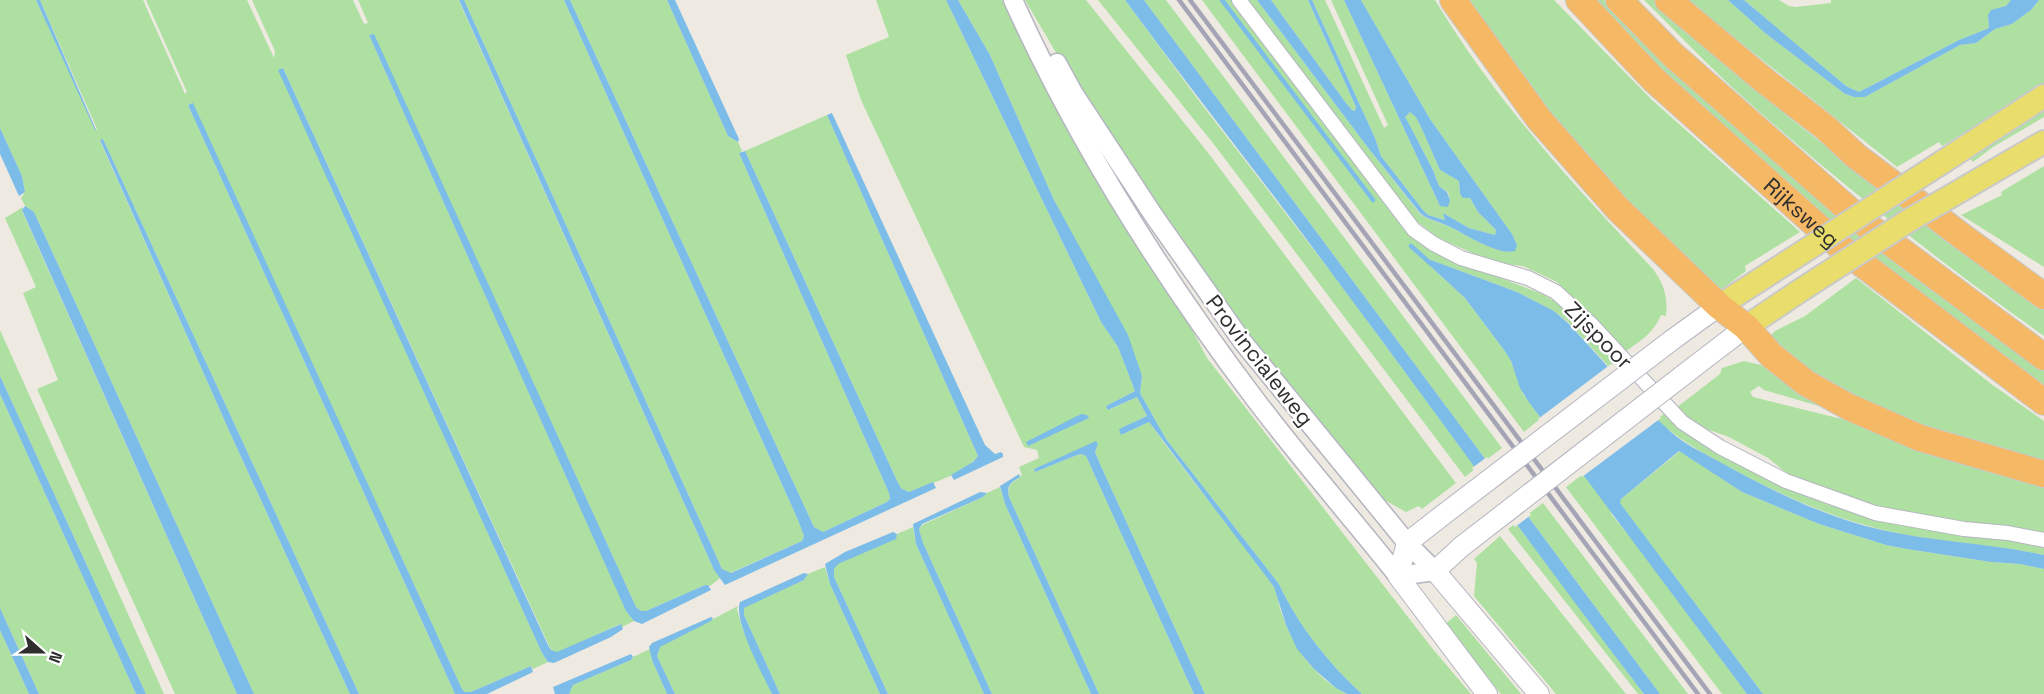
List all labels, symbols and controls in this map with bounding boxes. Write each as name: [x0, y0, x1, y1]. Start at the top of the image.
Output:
street label: Rijksweg: [1758, 171, 1845, 253]
street label: Provincialeweg: [1200, 289, 1320, 431]
street label: Zijspoor: [1559, 295, 1639, 375]
north arrow: [12, 622, 72, 682]
text: N: [44, 648, 67, 666]

